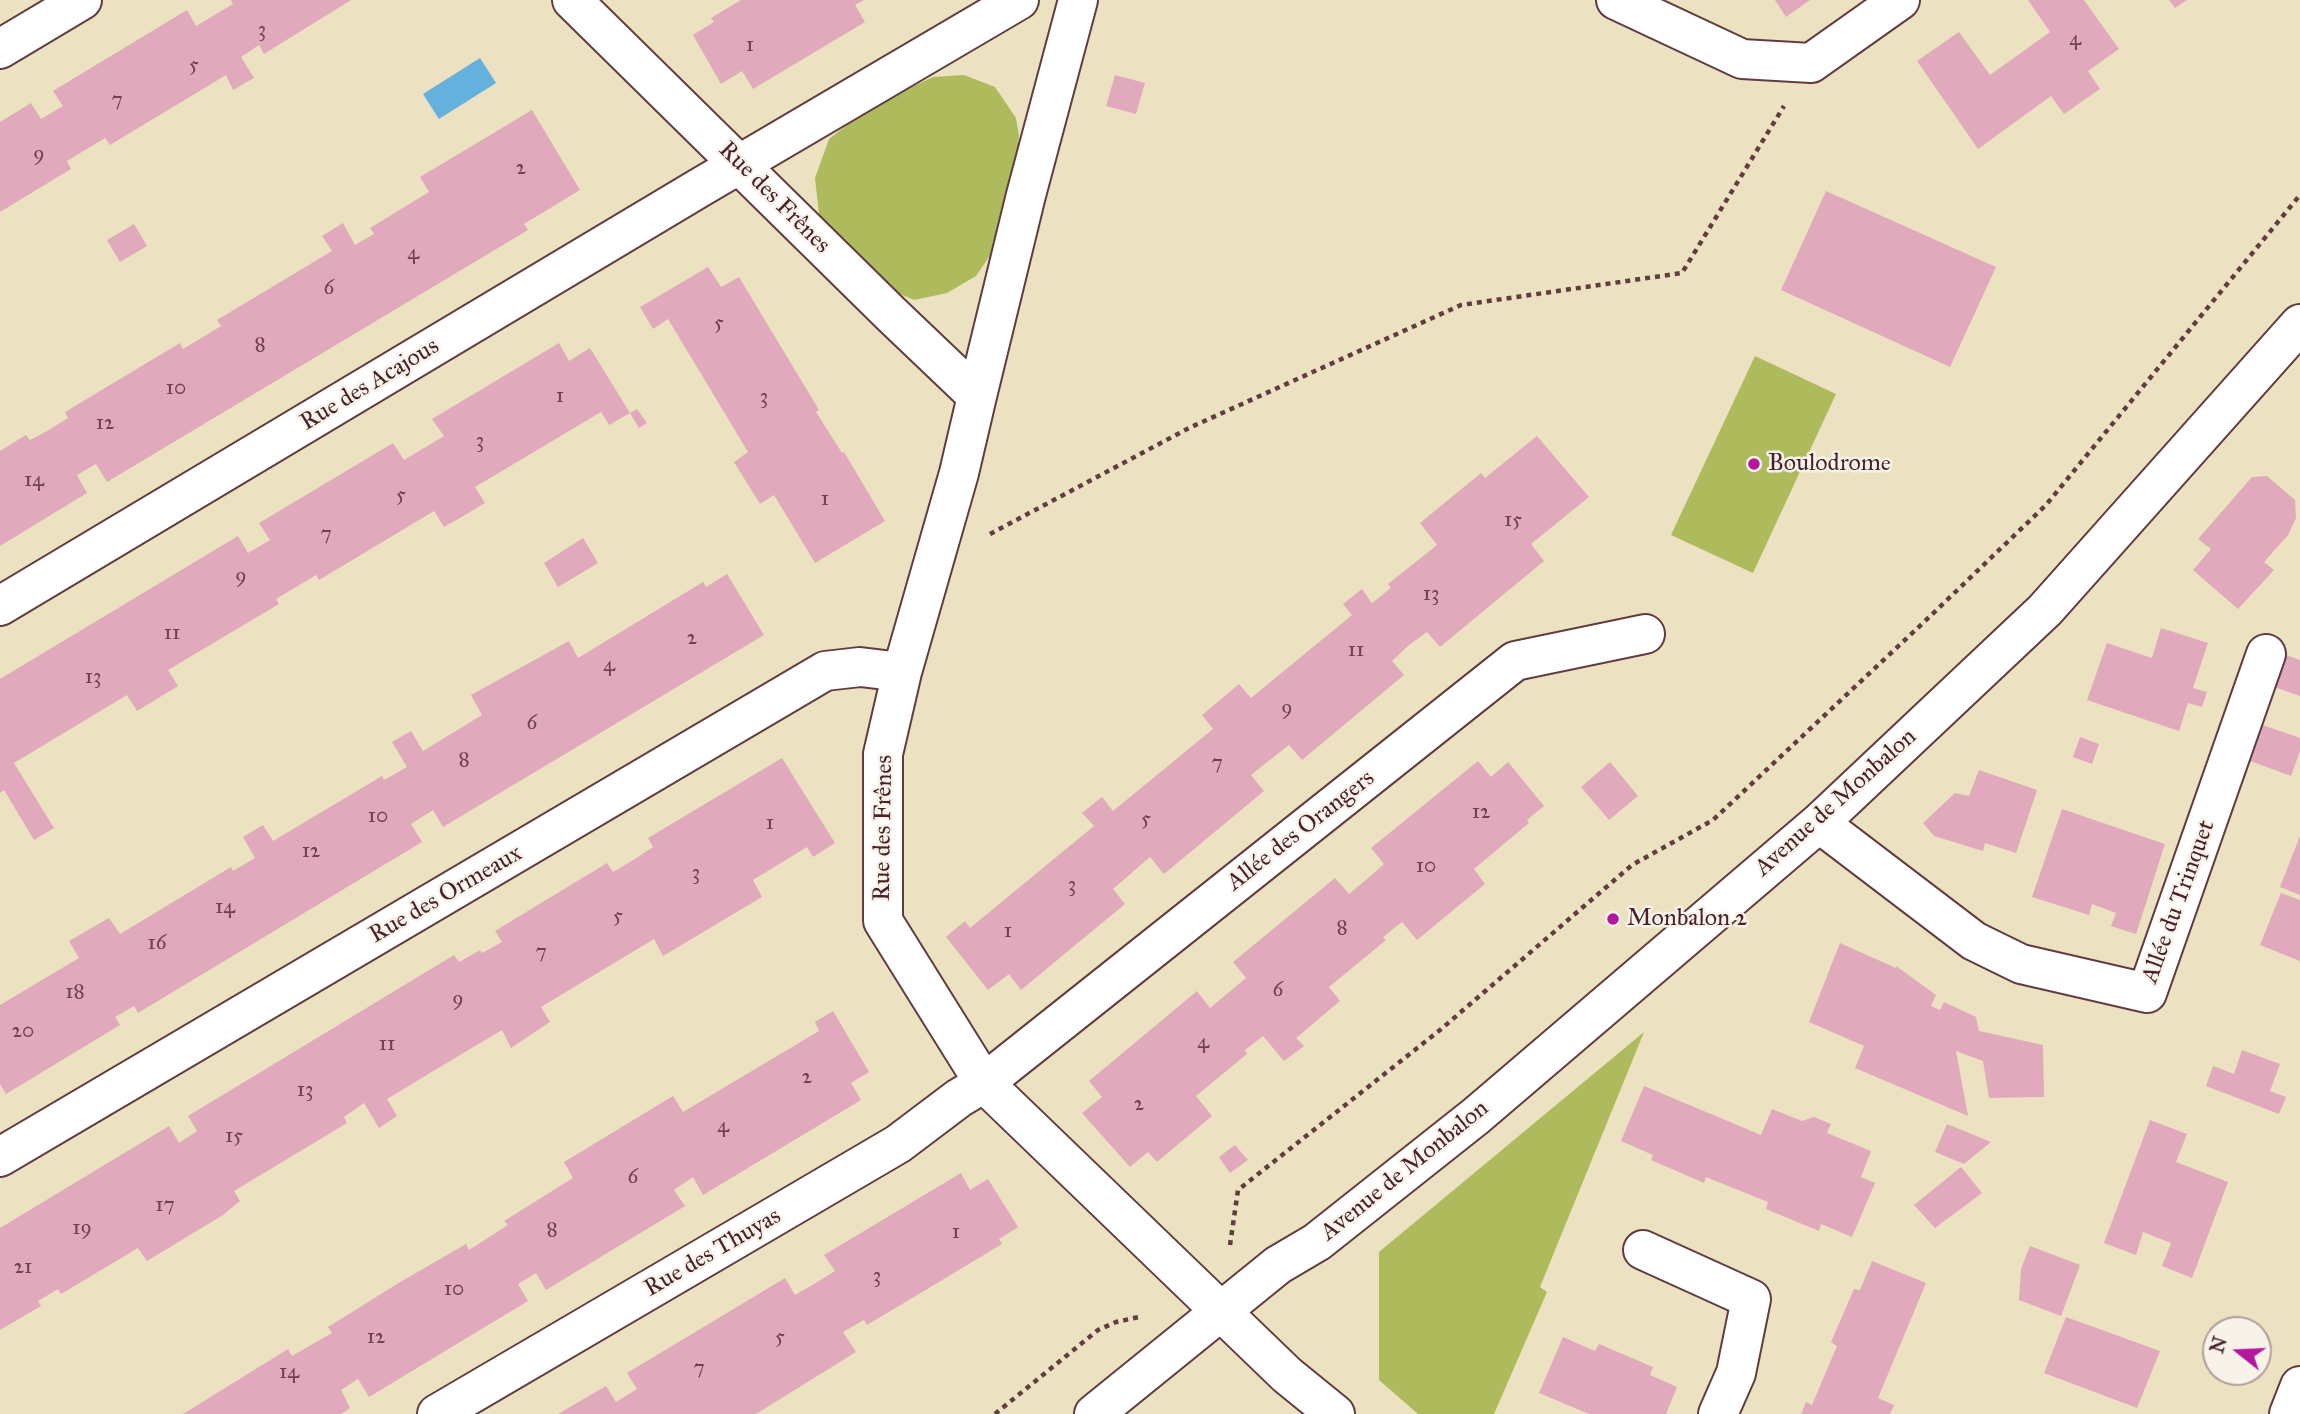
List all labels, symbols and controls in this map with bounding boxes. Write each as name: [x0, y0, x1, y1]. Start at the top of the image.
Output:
house number: 3: [258, 18, 266, 44]
house number: 4: [2069, 27, 2081, 53]
house number: 1: [746, 33, 754, 59]
house number: 5: [189, 53, 199, 79]
house number: 7: [111, 88, 123, 114]
street label: Rue des Frênes: [712, 136, 836, 260]
house number: 9: [33, 142, 45, 168]
house number: 2: [516, 156, 526, 182]
house number: 4: [407, 241, 419, 267]
house number: 6: [324, 276, 334, 302]
house number: 5: [714, 311, 724, 337]
street label: Rue des Acajous: [295, 332, 445, 438]
house number: 8: [254, 333, 266, 359]
house number: 10: [166, 376, 186, 402]
house number: 1: [556, 384, 564, 410]
house number: 3: [760, 385, 768, 411]
house number: 12: [96, 411, 114, 437]
house number: 3: [476, 429, 484, 455]
place label: Boulodrome: [1768, 450, 1891, 478]
marker: Boulodrome: [1746, 456, 1762, 472]
house number: 14: [24, 468, 44, 494]
house number: 5: [396, 483, 406, 509]
house number: 1: [821, 487, 829, 513]
house number: 15: [1504, 508, 1522, 534]
house number: 7: [320, 522, 332, 548]
house number: 9: [235, 564, 247, 590]
house number: 13: [1423, 582, 1439, 608]
house number: 11: [164, 621, 180, 647]
house number: 2: [687, 626, 697, 652]
house number: 11: [1348, 638, 1364, 664]
house number: 4: [603, 653, 615, 679]
house number: 13: [85, 665, 101, 691]
house number: 9: [1281, 696, 1293, 722]
house number: 6: [527, 711, 537, 737]
street label: Avenue de Monbalon: [1749, 723, 1923, 883]
house number: 8: [458, 748, 470, 774]
house number: 7: [1211, 751, 1223, 777]
street label: Rue des Frênes: [868, 755, 900, 901]
street label: Allée des Orangers: [1221, 764, 1381, 898]
house number: 12: [1472, 800, 1490, 826]
house number: 10: [368, 804, 388, 830]
house number: 5: [1141, 807, 1151, 833]
house number: 1: [766, 811, 774, 837]
street label: Allée du Trinquet: [2136, 817, 2222, 987]
house number: 12: [302, 839, 320, 865]
street label: Rue des Ormeaux: [365, 840, 527, 950]
house number: 10: [1416, 854, 1436, 880]
house number: 3: [692, 861, 700, 887]
house number: 3: [1068, 873, 1076, 899]
house number: 14: [215, 895, 235, 921]
house number: 5: [613, 904, 623, 930]
place label: Monbalon 2: [1627, 905, 1747, 933]
marker: Monbalon 2: [1605, 911, 1621, 927]
house number: 8: [1336, 916, 1348, 942]
house number: 1: [1004, 919, 1012, 945]
house number: 16: [147, 931, 167, 957]
house number: 7: [535, 940, 547, 966]
house number: 6: [1273, 978, 1283, 1004]
house number: 18: [65, 980, 85, 1006]
house number: 9: [452, 987, 464, 1013]
house number: 20: [12, 1019, 34, 1045]
house number: 4: [1197, 1030, 1209, 1056]
house number: 11: [379, 1032, 395, 1058]
house number: 2: [802, 1065, 812, 1091]
house number: 13: [297, 1078, 313, 1104]
house number: 2: [1134, 1092, 1144, 1118]
street label: Avenue de Monbalon: [1315, 1095, 1495, 1247]
house number: 4: [717, 1114, 729, 1140]
house number: 15: [225, 1124, 243, 1150]
house number: 6: [628, 1165, 638, 1191]
house number: 17: [155, 1193, 175, 1219]
street label: Rue des Thuyas: [640, 1202, 786, 1304]
house number: 19: [72, 1216, 92, 1242]
house number: 8: [546, 1218, 558, 1244]
house number: 1: [952, 1220, 960, 1246]
house number: 21: [14, 1255, 32, 1281]
house number: 3: [873, 1264, 881, 1290]
house number: 10: [444, 1277, 464, 1303]
north arrow: [2202, 1316, 2272, 1386]
house number: 12: [367, 1325, 385, 1351]
house number: 5: [775, 1325, 785, 1351]
text: N: [2205, 1334, 2232, 1356]
house number: 7: [693, 1356, 705, 1382]
house number: 14: [279, 1360, 299, 1386]

